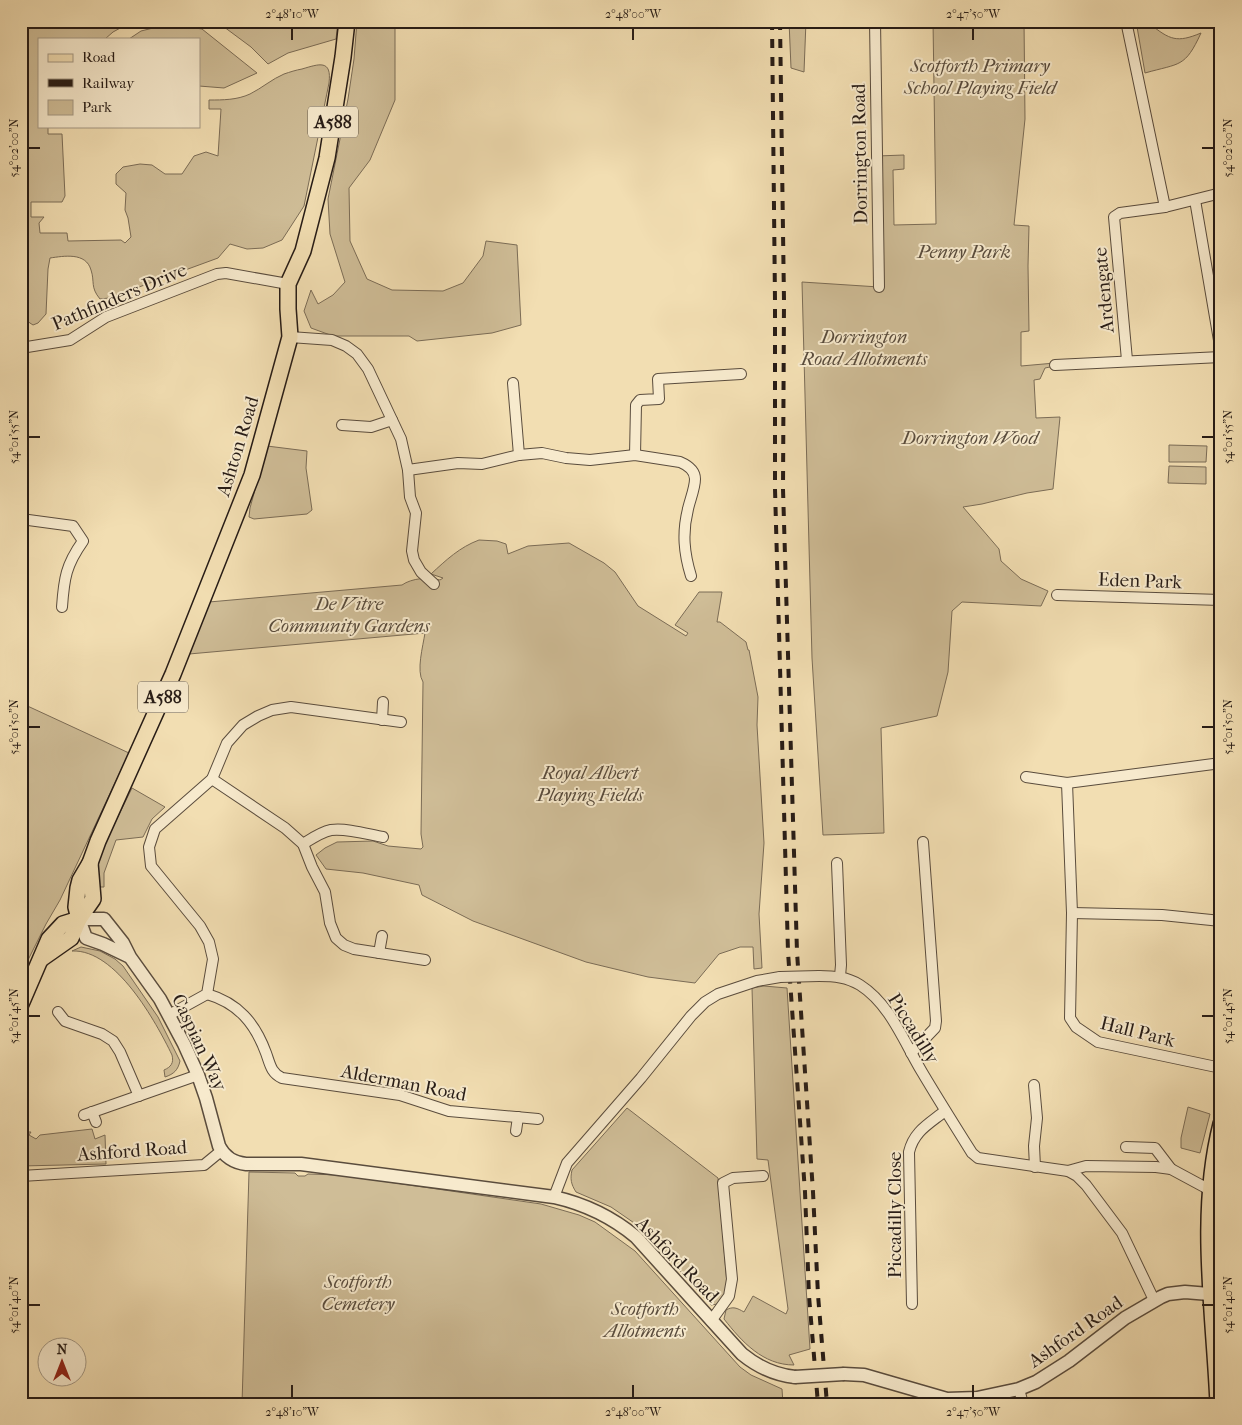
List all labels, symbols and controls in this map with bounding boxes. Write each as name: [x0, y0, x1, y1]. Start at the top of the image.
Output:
text: 2°48'10"W: [265, 7, 320, 21]
text: 2°48'00"W: [605, 7, 662, 21]
text: 2°47'50"W: [946, 7, 1001, 21]
legend: [38, 38, 200, 128]
text: Road: [82, 48, 116, 66]
park label: Scotforth Primary School Playing Field: [903, 55, 1058, 99]
text: Railway: [82, 74, 135, 92]
street label: Dorrington Road: [848, 83, 872, 225]
text: Park: [82, 98, 112, 116]
road number: A588: [308, 106, 358, 138]
text: 54°02'00"N: [7, 118, 21, 178]
text: 54°02'00"N: [1221, 118, 1235, 178]
park label: Penny Park: [916, 241, 1011, 263]
street label: Ardengate: [1089, 246, 1119, 335]
street label: Pathfinders Drive: [49, 259, 190, 335]
park label: Dorrington Road Allotments: [799, 326, 929, 370]
street label: Ashton Road: [212, 393, 264, 500]
text: 54°01'55"N: [7, 410, 21, 464]
text: 54°01'55"N: [1221, 410, 1235, 464]
park label: Dorrington Wood: [900, 427, 1040, 449]
street label: Eden Park: [1097, 569, 1183, 593]
park label: De Vitre Community Gardens: [268, 593, 431, 637]
road number: A588: [138, 682, 188, 712]
text: 54°01'50"N: [7, 699, 21, 755]
text: 54°01'50"N: [1221, 699, 1235, 755]
park label: Royal Albert Playing Fields: [536, 762, 644, 806]
text: 54°01'45"N: [7, 988, 21, 1044]
text: 54°01'45"N: [1221, 988, 1235, 1044]
street label: Piccadilly: [883, 989, 944, 1068]
street label: Caspian Way: [167, 991, 231, 1095]
street label: Hall Park: [1098, 1012, 1178, 1052]
street label: Alderman Road: [338, 1060, 469, 1106]
street label: Ashford Road: [75, 1136, 188, 1166]
street label: Piccadilly Close: [884, 1152, 906, 1278]
street label: Ashford Road: [630, 1212, 724, 1307]
park label: Scotforth Cemetery: [321, 1271, 396, 1315]
text: 54°01'40"N: [7, 1276, 21, 1334]
text: 54°01'40"N: [1221, 1276, 1235, 1334]
street label: Ashford Road: [1023, 1291, 1127, 1373]
park label: Scotforth Allotments: [602, 1298, 687, 1342]
north arrow: [38, 1338, 88, 1388]
text: N: [57, 1341, 68, 1358]
text: 2°48'10"W: [265, 1405, 320, 1419]
text: 2°48'00"W: [605, 1405, 662, 1419]
text: 2°47'50"W: [946, 1405, 1001, 1419]

